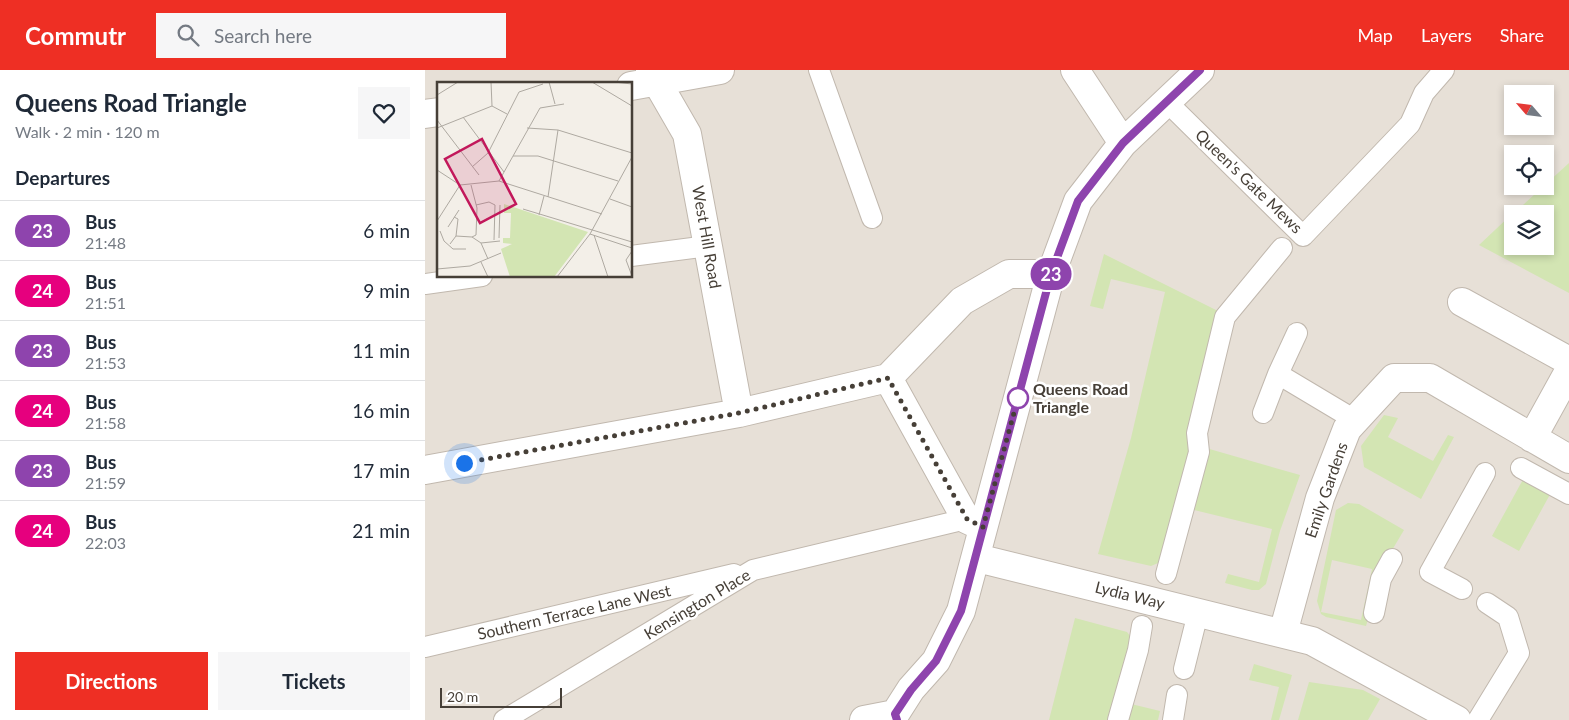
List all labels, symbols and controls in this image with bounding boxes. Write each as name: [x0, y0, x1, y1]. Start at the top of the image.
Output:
search box: [156, 13, 506, 58]
text: Commutr: [25, 21, 126, 50]
icon: search: [174, 21, 202, 49]
text: Search here: [214, 24, 312, 47]
text: Map: [1357, 24, 1393, 46]
text: Layers: [1421, 24, 1472, 46]
text: Share: [1500, 24, 1544, 46]
inset map: [437, 82, 633, 278]
north arrow: [1504, 85, 1554, 135]
map controls: [1504, 85, 1554, 255]
button: heart: [358, 87, 410, 139]
text: Queens Road Triangle: [15, 88, 247, 117]
text: Walk · 2 min · 120 m: [15, 122, 160, 141]
street label: Queen's Gate Mews: [1192, 125, 1307, 237]
button: locate: [1504, 145, 1554, 195]
text: Departures: [15, 166, 110, 189]
street label: West Hill Road: [689, 184, 726, 290]
button: layers: [1504, 205, 1554, 255]
text: Bus: [85, 210, 116, 233]
text: 6 min: [363, 219, 410, 242]
text: 23: [32, 220, 53, 242]
text: 21:48: [85, 233, 126, 252]
line badge: 23: [1029, 258, 1073, 290]
text: 23: [1041, 263, 1061, 285]
text: Bus: [85, 270, 116, 293]
text: 9 min: [363, 279, 410, 302]
text: 24: [32, 280, 53, 302]
text: 21:51: [85, 293, 126, 312]
text: Bus: [85, 330, 116, 353]
text: 11 min: [352, 339, 410, 362]
text: 23: [32, 340, 53, 362]
text: 21:53: [85, 353, 126, 372]
place label: Queens Road Triangle: [1033, 379, 1128, 416]
marker: Queens Road Triangle: [1007, 387, 1029, 409]
text: Bus: [85, 390, 116, 413]
text: 16 min: [352, 399, 410, 422]
text: 24: [32, 400, 53, 422]
text: 21:58: [85, 413, 126, 432]
street label: Emily Gardens: [1300, 439, 1351, 540]
text: Bus: [85, 450, 116, 473]
your location: [452, 451, 477, 476]
text: 17 min: [352, 459, 410, 482]
text: 23: [32, 460, 53, 482]
text: 21:59: [85, 473, 126, 492]
text: Bus: [85, 510, 116, 533]
text: 21 min: [352, 519, 410, 542]
text: 24: [32, 520, 53, 542]
text: 22:03: [85, 533, 126, 552]
street label: Kensington Place: [640, 564, 753, 643]
street label: Lydia Way: [1093, 577, 1168, 613]
street label: Southern Terrace Lane West: [475, 580, 673, 643]
button: Directions: [15, 652, 208, 710]
button: Tickets: [218, 652, 410, 710]
scale bar: [440, 685, 563, 708]
text: 20 m: [447, 688, 478, 705]

